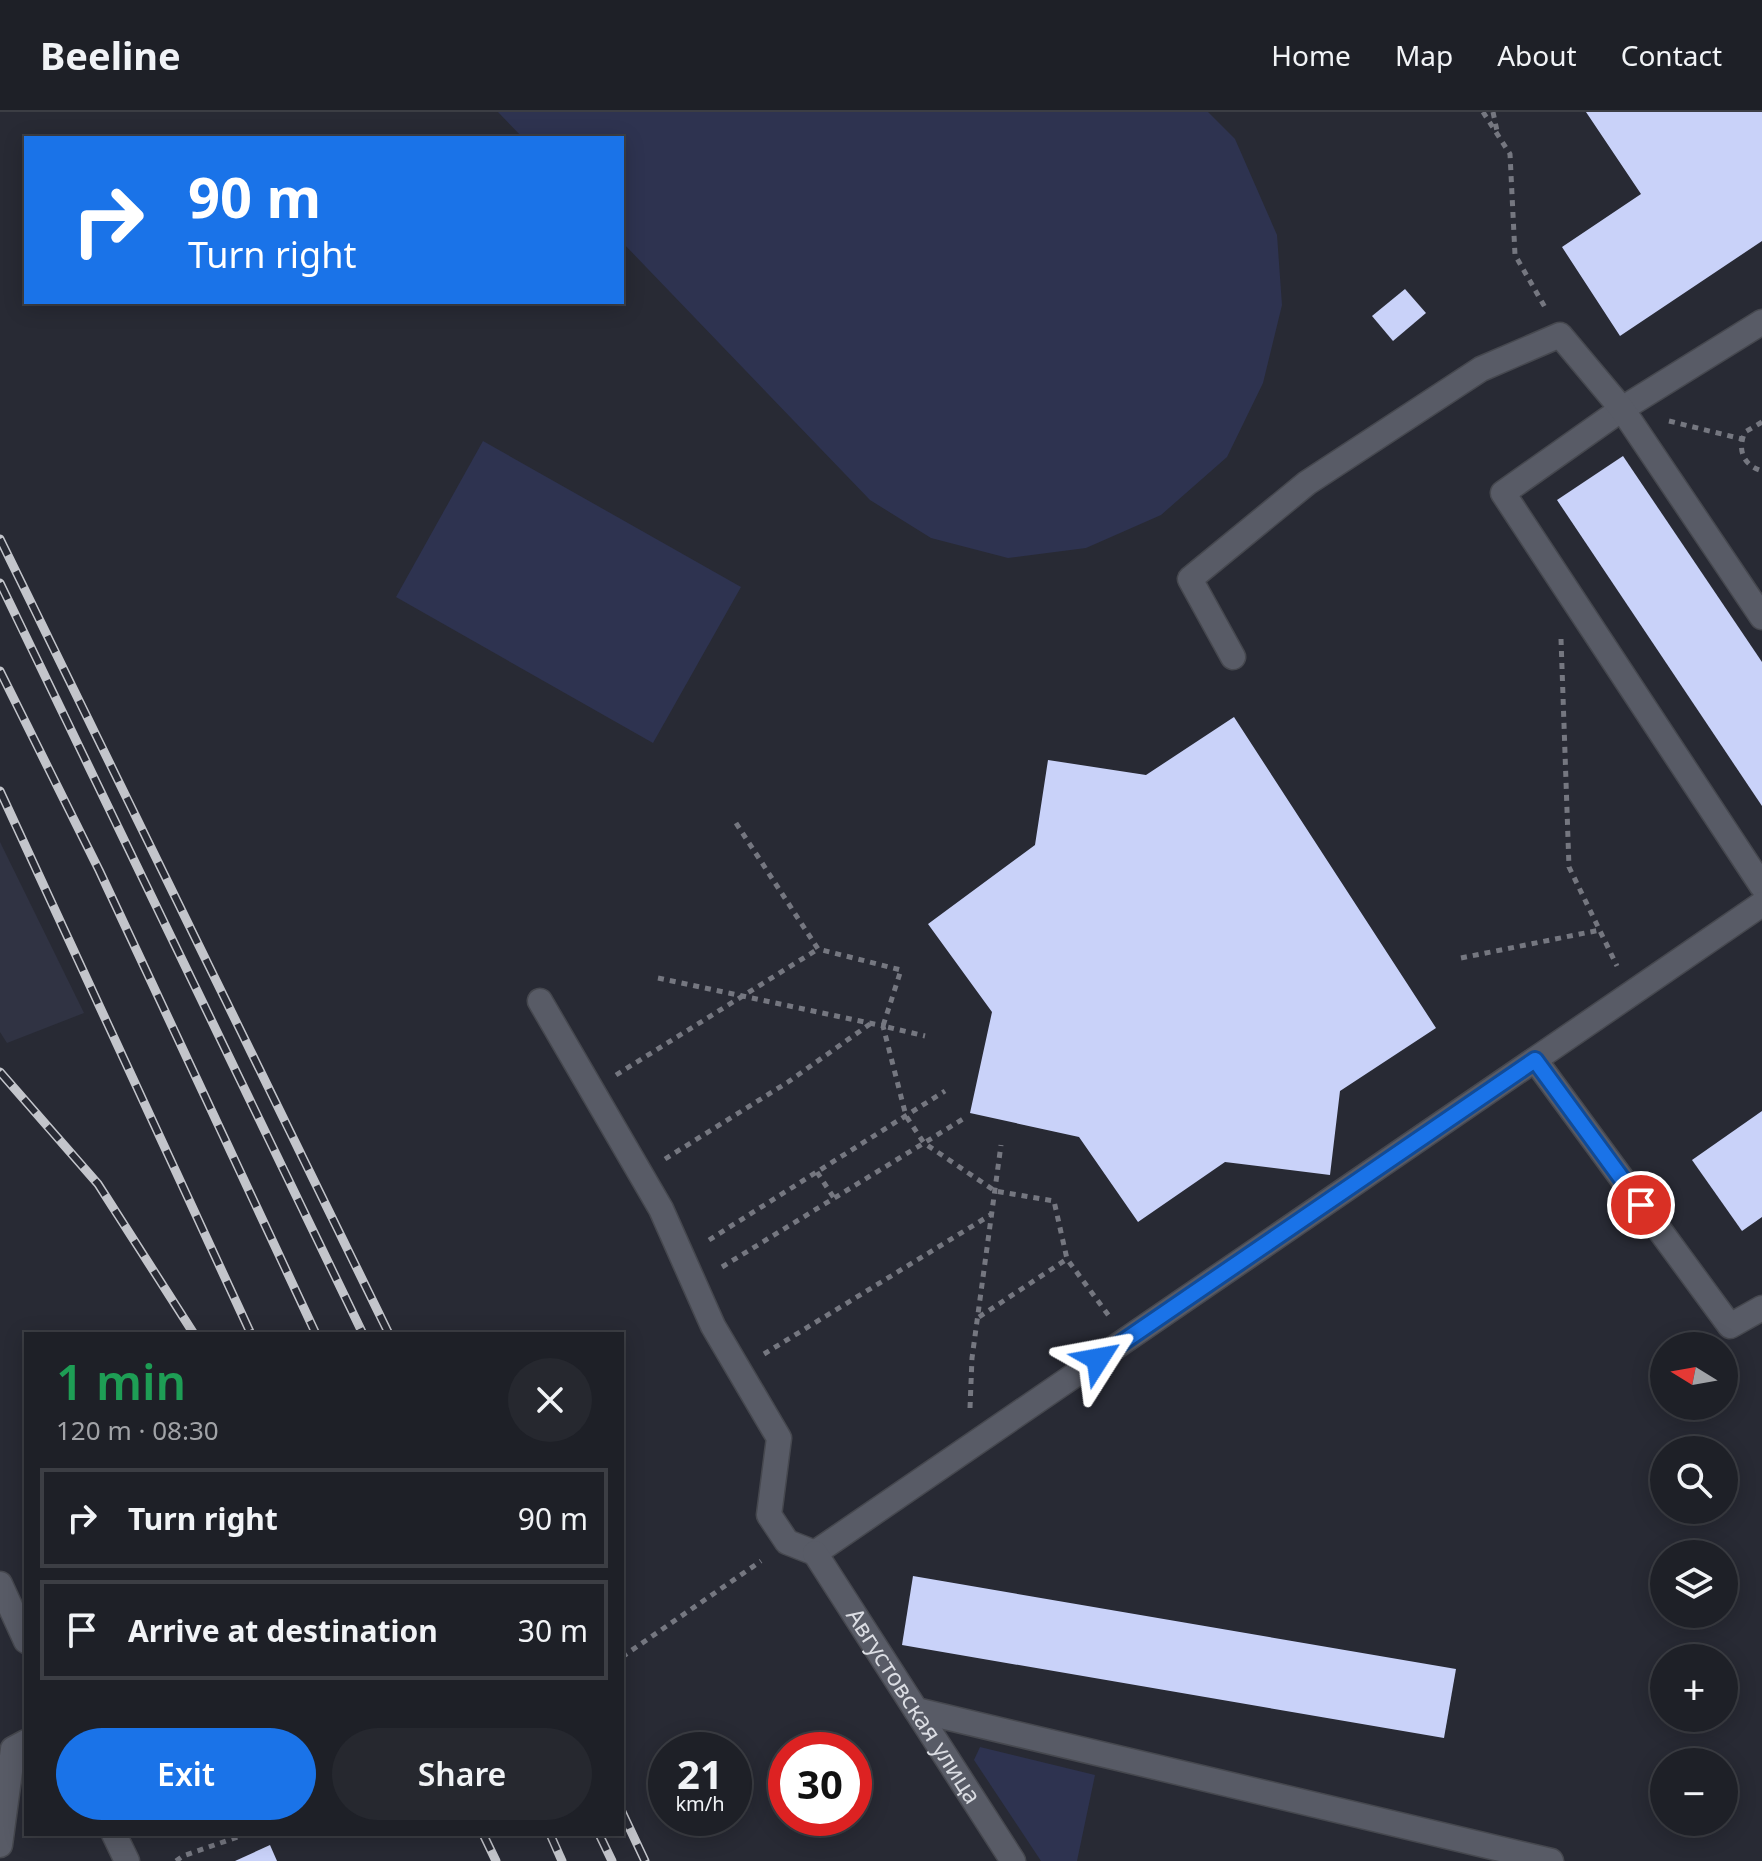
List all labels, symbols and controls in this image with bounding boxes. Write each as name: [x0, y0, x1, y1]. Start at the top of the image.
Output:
text: Beeline: [40, 29, 181, 81]
text: Home: [1271, 36, 1351, 74]
text: Map: [1395, 36, 1453, 74]
text: About: [1497, 36, 1577, 74]
text: Contact: [1621, 36, 1722, 74]
text: 90 m: [188, 158, 321, 234]
icon: right: [56, 168, 160, 272]
text: Turn right: [188, 230, 356, 279]
pin: [1607, 1171, 1675, 1239]
icon: arrive: [1619, 1183, 1663, 1227]
position arrow: [1056, 1317, 1140, 1401]
north arrow: [1650, 1332, 1738, 1420]
map controls: [1650, 1332, 1738, 1836]
text: 1 min: [56, 1349, 186, 1414]
button: close: [508, 1358, 592, 1442]
text: 120 m · 08:30: [56, 1412, 219, 1448]
button: search: [1650, 1436, 1738, 1524]
icon: right: [60, 1496, 104, 1540]
text: Turn right: [128, 1498, 278, 1539]
text: 90 m: [518, 1498, 588, 1539]
button: layers: [1650, 1540, 1738, 1628]
street label: Августовская улица: [839, 1601, 990, 1810]
icon: arrive: [60, 1608, 104, 1652]
text: Arrive at destination: [128, 1610, 438, 1651]
text: 30 m: [518, 1610, 588, 1651]
button: +: [1650, 1644, 1738, 1732]
button: Exit: [56, 1728, 316, 1820]
button: Share: [332, 1728, 592, 1820]
speed limit sign: 30: [768, 1732, 872, 1836]
text: 21: [677, 1746, 723, 1801]
button: −: [1650, 1748, 1738, 1836]
text: km/h: [675, 1790, 725, 1817]

